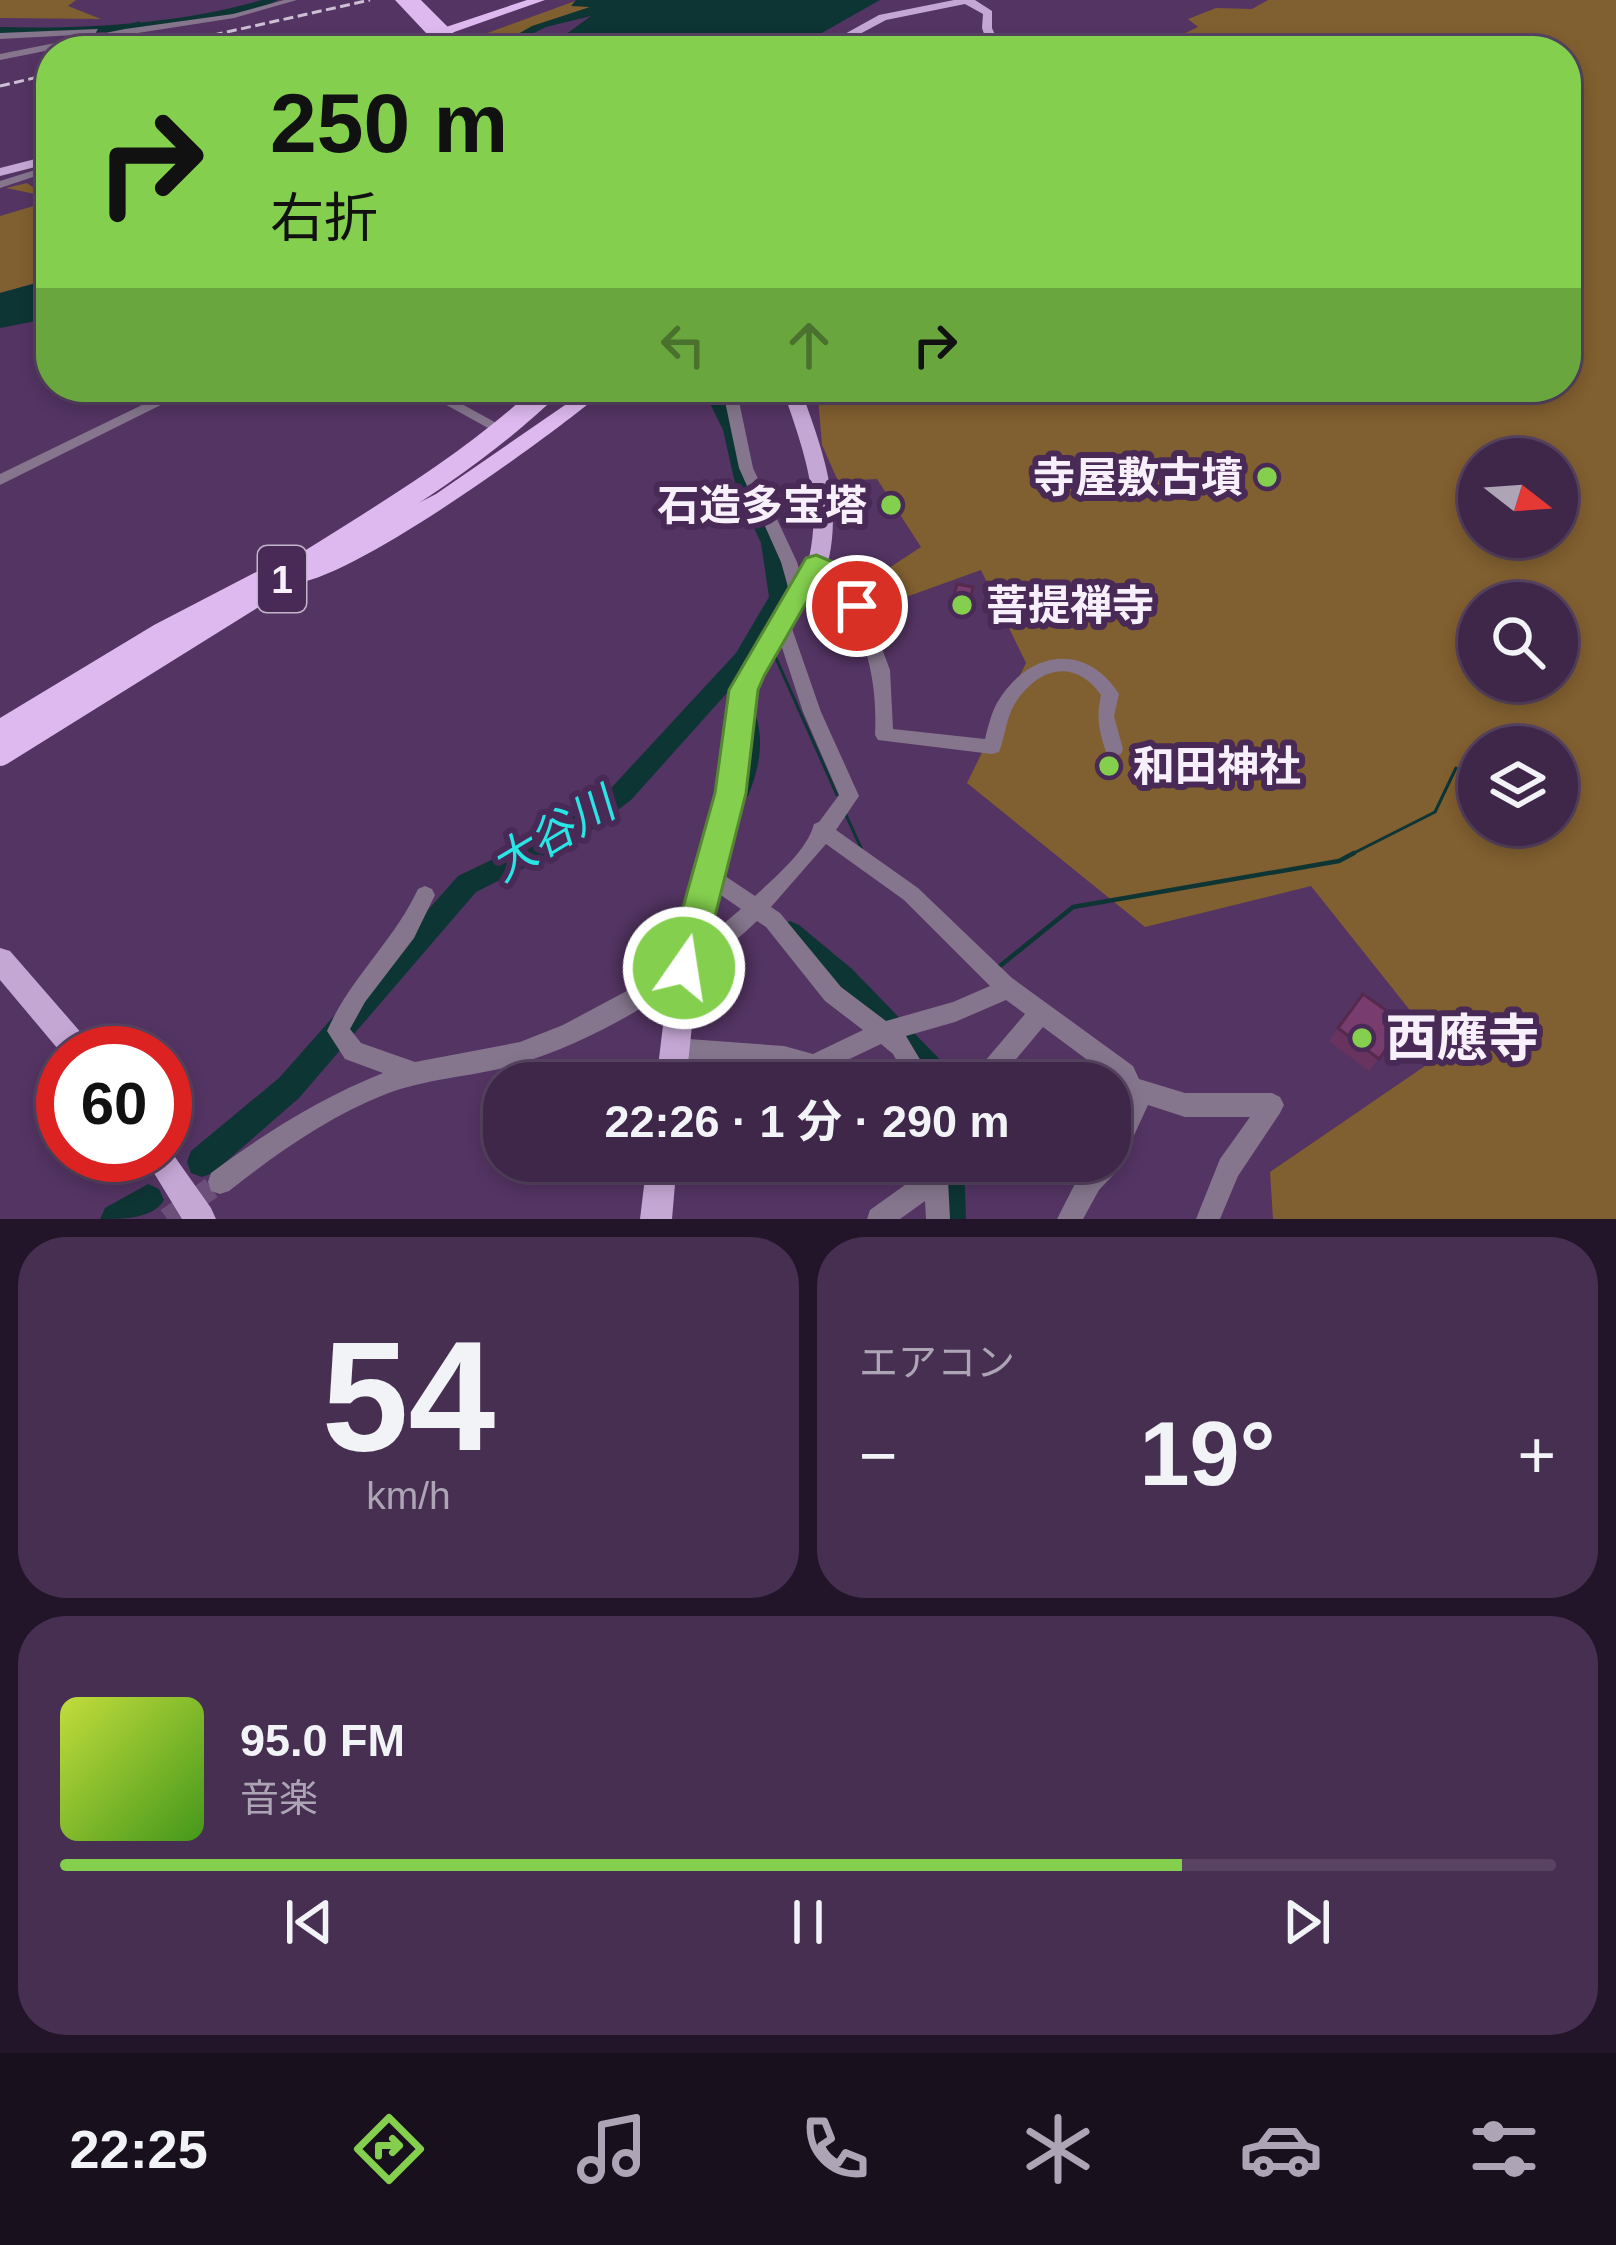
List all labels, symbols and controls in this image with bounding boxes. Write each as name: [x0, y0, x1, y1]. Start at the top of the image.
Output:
text: 250 m: [270, 76, 508, 170]
icon: right: [72, 84, 228, 240]
text: 右折: [270, 188, 378, 248]
icon: left: [650, 312, 716, 378]
icon: ahead: [776, 312, 842, 378]
icon: right: [902, 312, 968, 378]
north arrow: [1458, 438, 1578, 558]
map controls: [1458, 438, 1578, 846]
place label: 寺屋敷古墳: [1033, 454, 1243, 501]
marker: 寺屋敷古墳: [1254, 464, 1280, 490]
place label: 石造多宝塔: [657, 482, 867, 529]
marker: 石造多宝塔: [878, 492, 904, 518]
road number: 1: [258, 546, 306, 612]
pin: [806, 555, 908, 657]
icon: arrive: [824, 573, 890, 639]
place label: 菩提禅寺: [986, 582, 1154, 629]
button: search: [1458, 582, 1578, 702]
marker: 菩提禅寺: [949, 592, 975, 618]
button: layers: [1458, 726, 1578, 846]
place label: 和田神社: [1133, 743, 1301, 790]
marker: 和田神社: [1096, 753, 1122, 779]
water label: 大谷川: [481, 776, 627, 891]
position arrow: [621, 905, 747, 1031]
place label: 西應寺: [1386, 1010, 1539, 1067]
marker: 西應寺: [1349, 1025, 1375, 1051]
speed limit sign: 60: [36, 1026, 192, 1182]
text: 22:26 · 1 分 · 290 m: [604, 1096, 1010, 1147]
text: 54: [322, 1309, 495, 1483]
text: エアコン: [859, 1341, 1015, 1384]
text: 19°: [1139, 1404, 1276, 1504]
text: −: [859, 1418, 898, 1492]
text: +: [1517, 1418, 1556, 1492]
text: km/h: [366, 1474, 451, 1517]
text: 95.0 FM: [240, 1715, 405, 1766]
text: 音楽: [240, 1777, 318, 1820]
icon: previous: [276, 1889, 342, 1955]
icon: pause: [775, 1889, 841, 1955]
icon: next: [1274, 1889, 1340, 1955]
icon: directions: [347, 2107, 431, 2191]
icon: music: [570, 2107, 654, 2191]
icon: phone: [793, 2107, 877, 2191]
icon: climate: [1016, 2107, 1100, 2191]
icon: car: [1239, 2107, 1323, 2191]
icon: filters: [1462, 2107, 1546, 2191]
text: 22:25: [70, 2119, 208, 2179]

